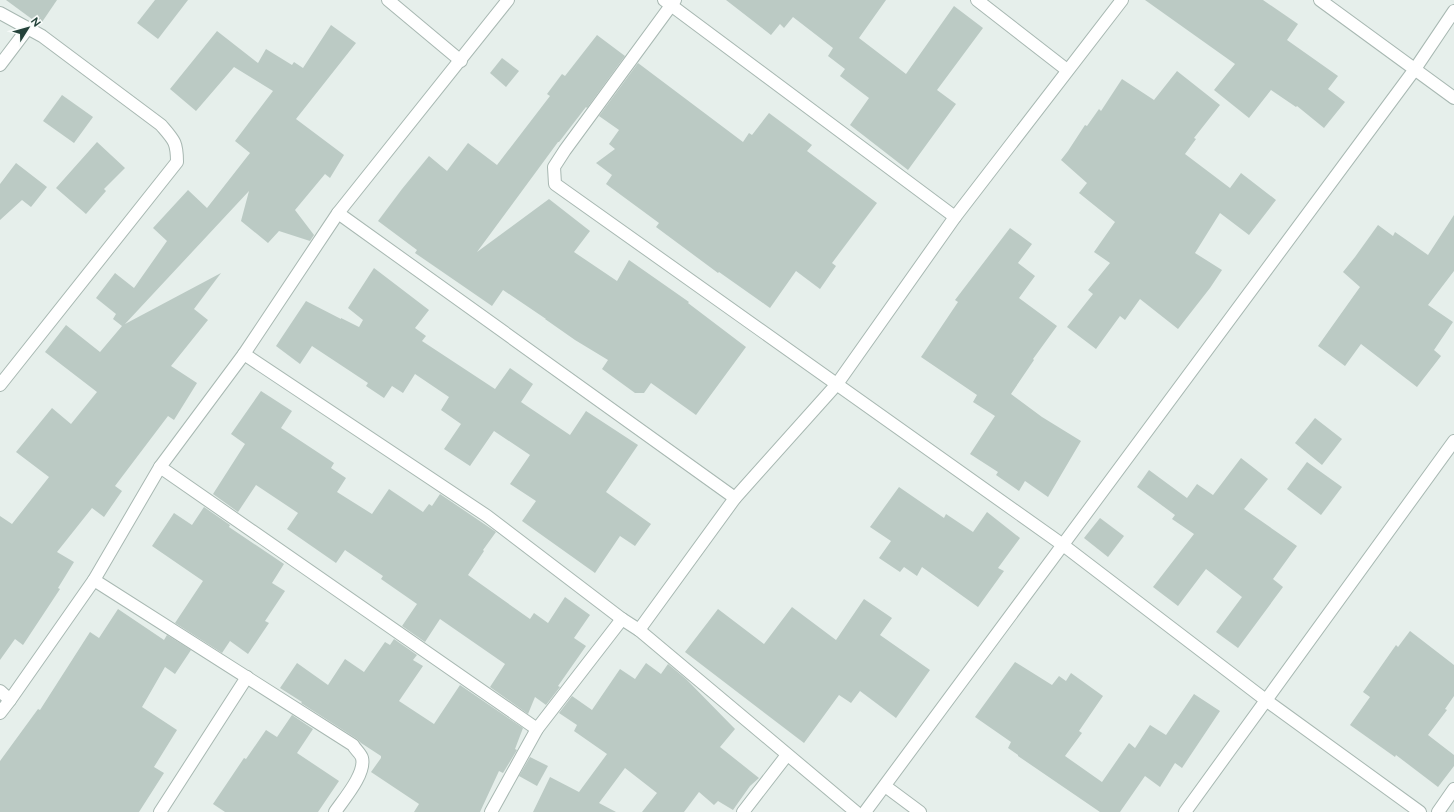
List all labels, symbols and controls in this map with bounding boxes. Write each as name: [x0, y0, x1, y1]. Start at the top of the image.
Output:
north arrow: [8, 8, 48, 48]
text: N: [28, 15, 43, 30]

